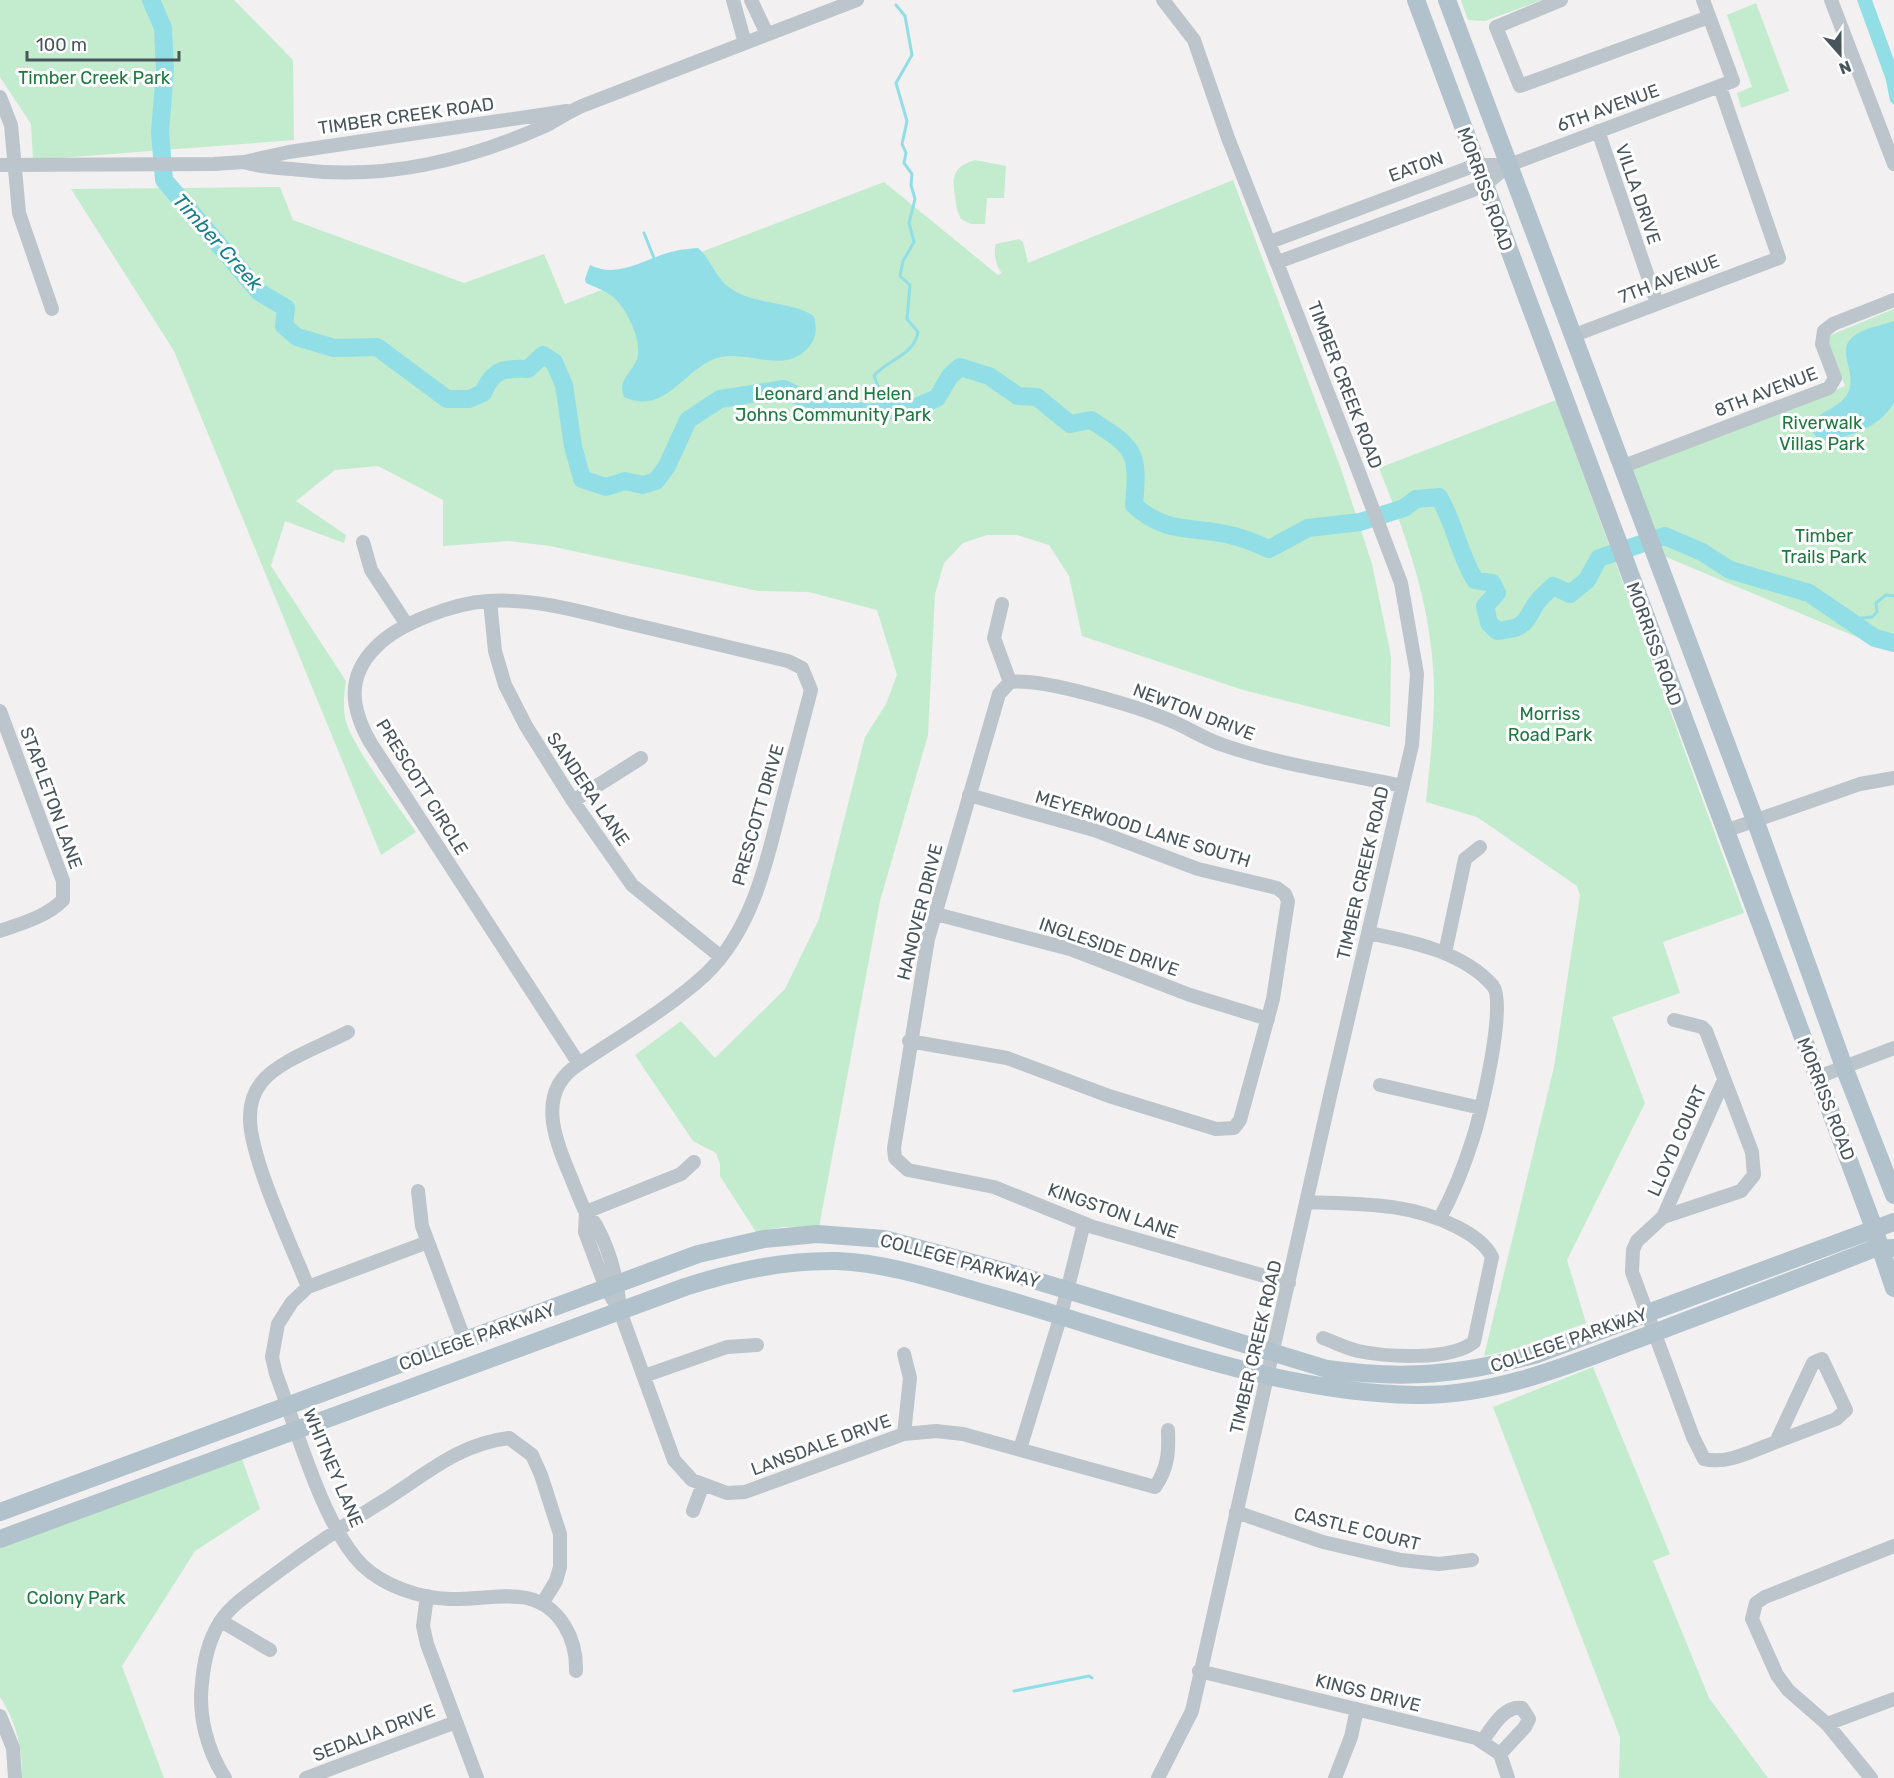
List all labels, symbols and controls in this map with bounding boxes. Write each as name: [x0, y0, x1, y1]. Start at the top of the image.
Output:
scale bar: [27, 24, 178, 62]
north arrow: [1810, 24, 1870, 84]
text: 100 m: [36, 34, 87, 56]
text: N: [1836, 57, 1854, 78]
park label: Timber Creek Park: [18, 67, 171, 89]
street label: 6TH AVENUE: [1554, 79, 1662, 137]
street label: TIMBER CREEK ROAD: [317, 93, 495, 139]
street label: MORRISS ROAD: [1452, 124, 1518, 254]
street label: VILLA DRIVE: [1611, 141, 1665, 247]
street label: EATON: [1386, 147, 1446, 187]
water label: Timber Creek: [168, 188, 268, 296]
street label: 7TH AVENUE: [1615, 250, 1723, 308]
street label: TIMBER CREEK ROAD: [1303, 298, 1387, 472]
street label: 8TH AVENUE: [1711, 362, 1821, 422]
park label: Leonard and Helen Johns Community Park: [735, 383, 932, 426]
park label: Riverwalk Villas Park: [1779, 412, 1866, 455]
park label: Timber Trails Park: [1781, 525, 1867, 568]
street label: MORRISS ROAD: [1621, 579, 1687, 709]
street label: NEWTON DRIVE: [1130, 679, 1258, 745]
park label: Morriss Road Park: [1508, 703, 1593, 746]
street label: PRESCOTT CIRCLE: [371, 715, 473, 859]
street label: STAPLETON LANE: [15, 724, 87, 872]
street label: SANDERA LANE: [542, 728, 634, 850]
street label: PRESCOTT DRIVE: [727, 742, 789, 888]
street label: TIMBER CREEK ROAD: [1332, 784, 1394, 962]
street label: MEYERWOOD LANE SOUTH: [1033, 786, 1253, 872]
street label: HANOVER DRIVE: [892, 841, 948, 983]
street label: INGLESIDE DRIVE: [1036, 913, 1182, 981]
street label: MORRISS ROAD: [1792, 1034, 1860, 1164]
street label: LLOYD COURT: [1643, 1082, 1711, 1200]
street label: KINGSTON LANE: [1045, 1178, 1181, 1244]
street label: COLLEGE PARKWAY: [878, 1229, 1043, 1293]
street label: TIMBER CREEK ROAD: [1225, 1258, 1287, 1436]
street label: COLLEGE PARKWAY: [396, 1298, 558, 1375]
street label: COLLEGE PARKWAY: [1488, 1303, 1651, 1377]
street label: WHITNEY LANE: [298, 1405, 368, 1531]
street label: LANSDALE DRIVE: [748, 1409, 894, 1481]
street label: CASTLE COURT: [1291, 1503, 1423, 1555]
park label: Colony Park: [27, 1587, 126, 1609]
street label: KINGS DRIVE: [1313, 1669, 1423, 1717]
street label: SEDALIA DRIVE: [310, 1700, 438, 1766]

